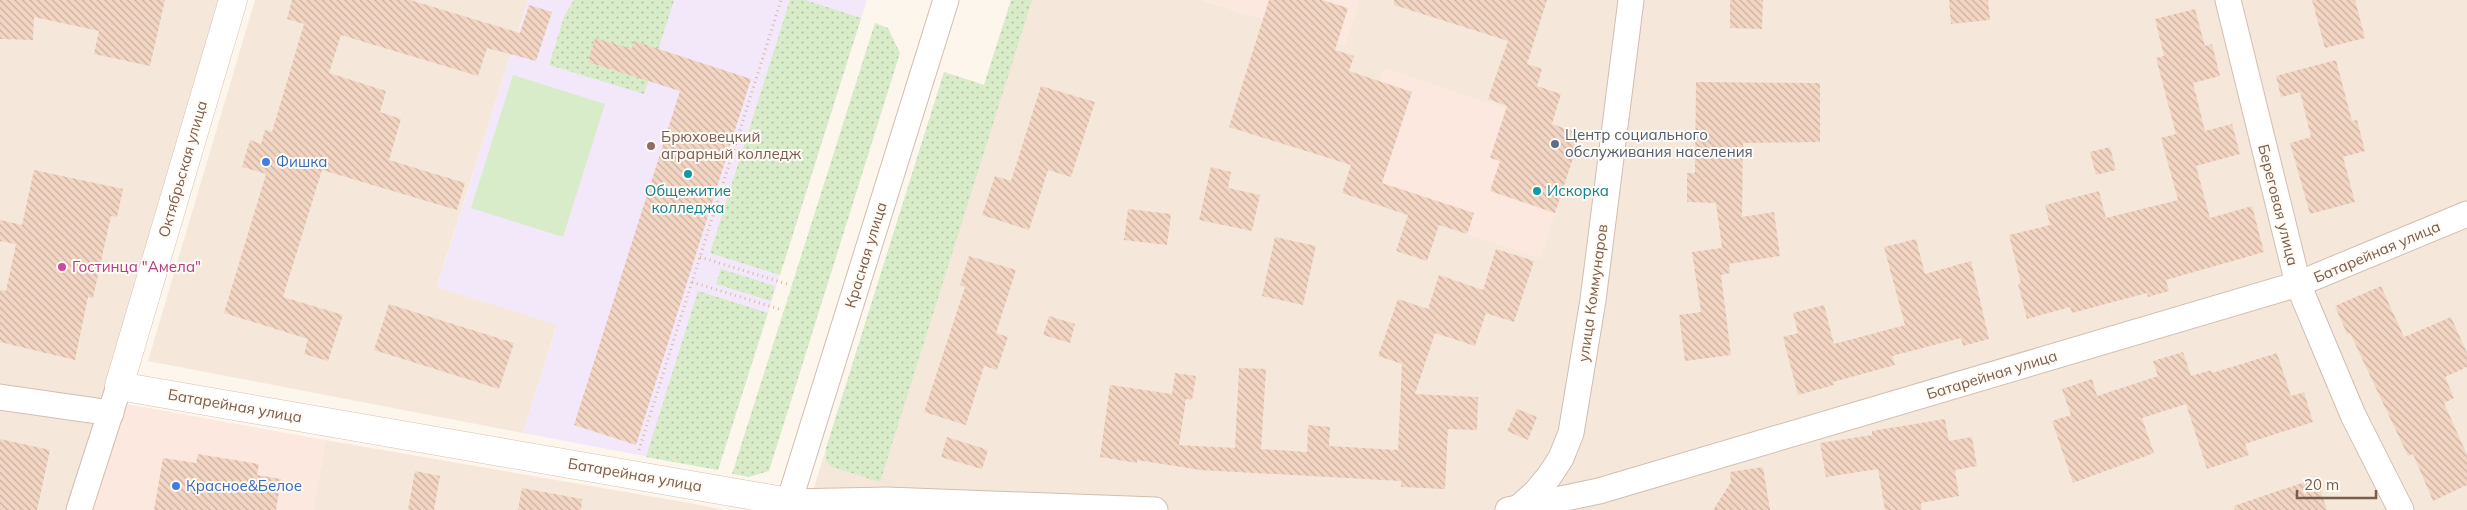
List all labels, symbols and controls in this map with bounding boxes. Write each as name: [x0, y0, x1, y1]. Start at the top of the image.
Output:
street label: Октябрьская улица: [154, 98, 211, 239]
place label: Центр социального обслуживания населения: [1565, 125, 1753, 161]
place label: Брюховецкий аграрный колледж: [661, 127, 802, 163]
marker: Центр социального обслуживания населения: [1549, 138, 1561, 150]
marker: Брюховецкий аграрный колледж: [645, 140, 657, 152]
street label: Береговая улица: [2254, 142, 2303, 268]
place label: Фишка: [276, 152, 327, 171]
marker: Фишка: [260, 156, 272, 168]
marker: Общежитие колледжа: [682, 168, 694, 180]
place label: Общежитие колледжа: [645, 181, 731, 217]
place label: Искорка: [1547, 181, 1609, 200]
marker: Искорка: [1531, 185, 1543, 197]
street label: Красная улица: [840, 200, 891, 310]
street label: Батарейная улица: [2311, 216, 2443, 287]
street label: улица Коммунаров: [1573, 223, 1612, 363]
place label: Гостинца "Амела": [72, 257, 201, 276]
marker: Гостинца "Амела": [56, 261, 68, 273]
street label: Батарейная улица: [1924, 346, 2059, 403]
street label: Батарейная улица: [167, 384, 304, 427]
street label: Батарейная улица: [567, 453, 704, 496]
scale bar: [2297, 468, 2376, 500]
text: 20 m: [2304, 475, 2339, 494]
place label: Красное&Белое: [186, 476, 302, 495]
marker: Красное&Белое: [170, 480, 182, 492]

